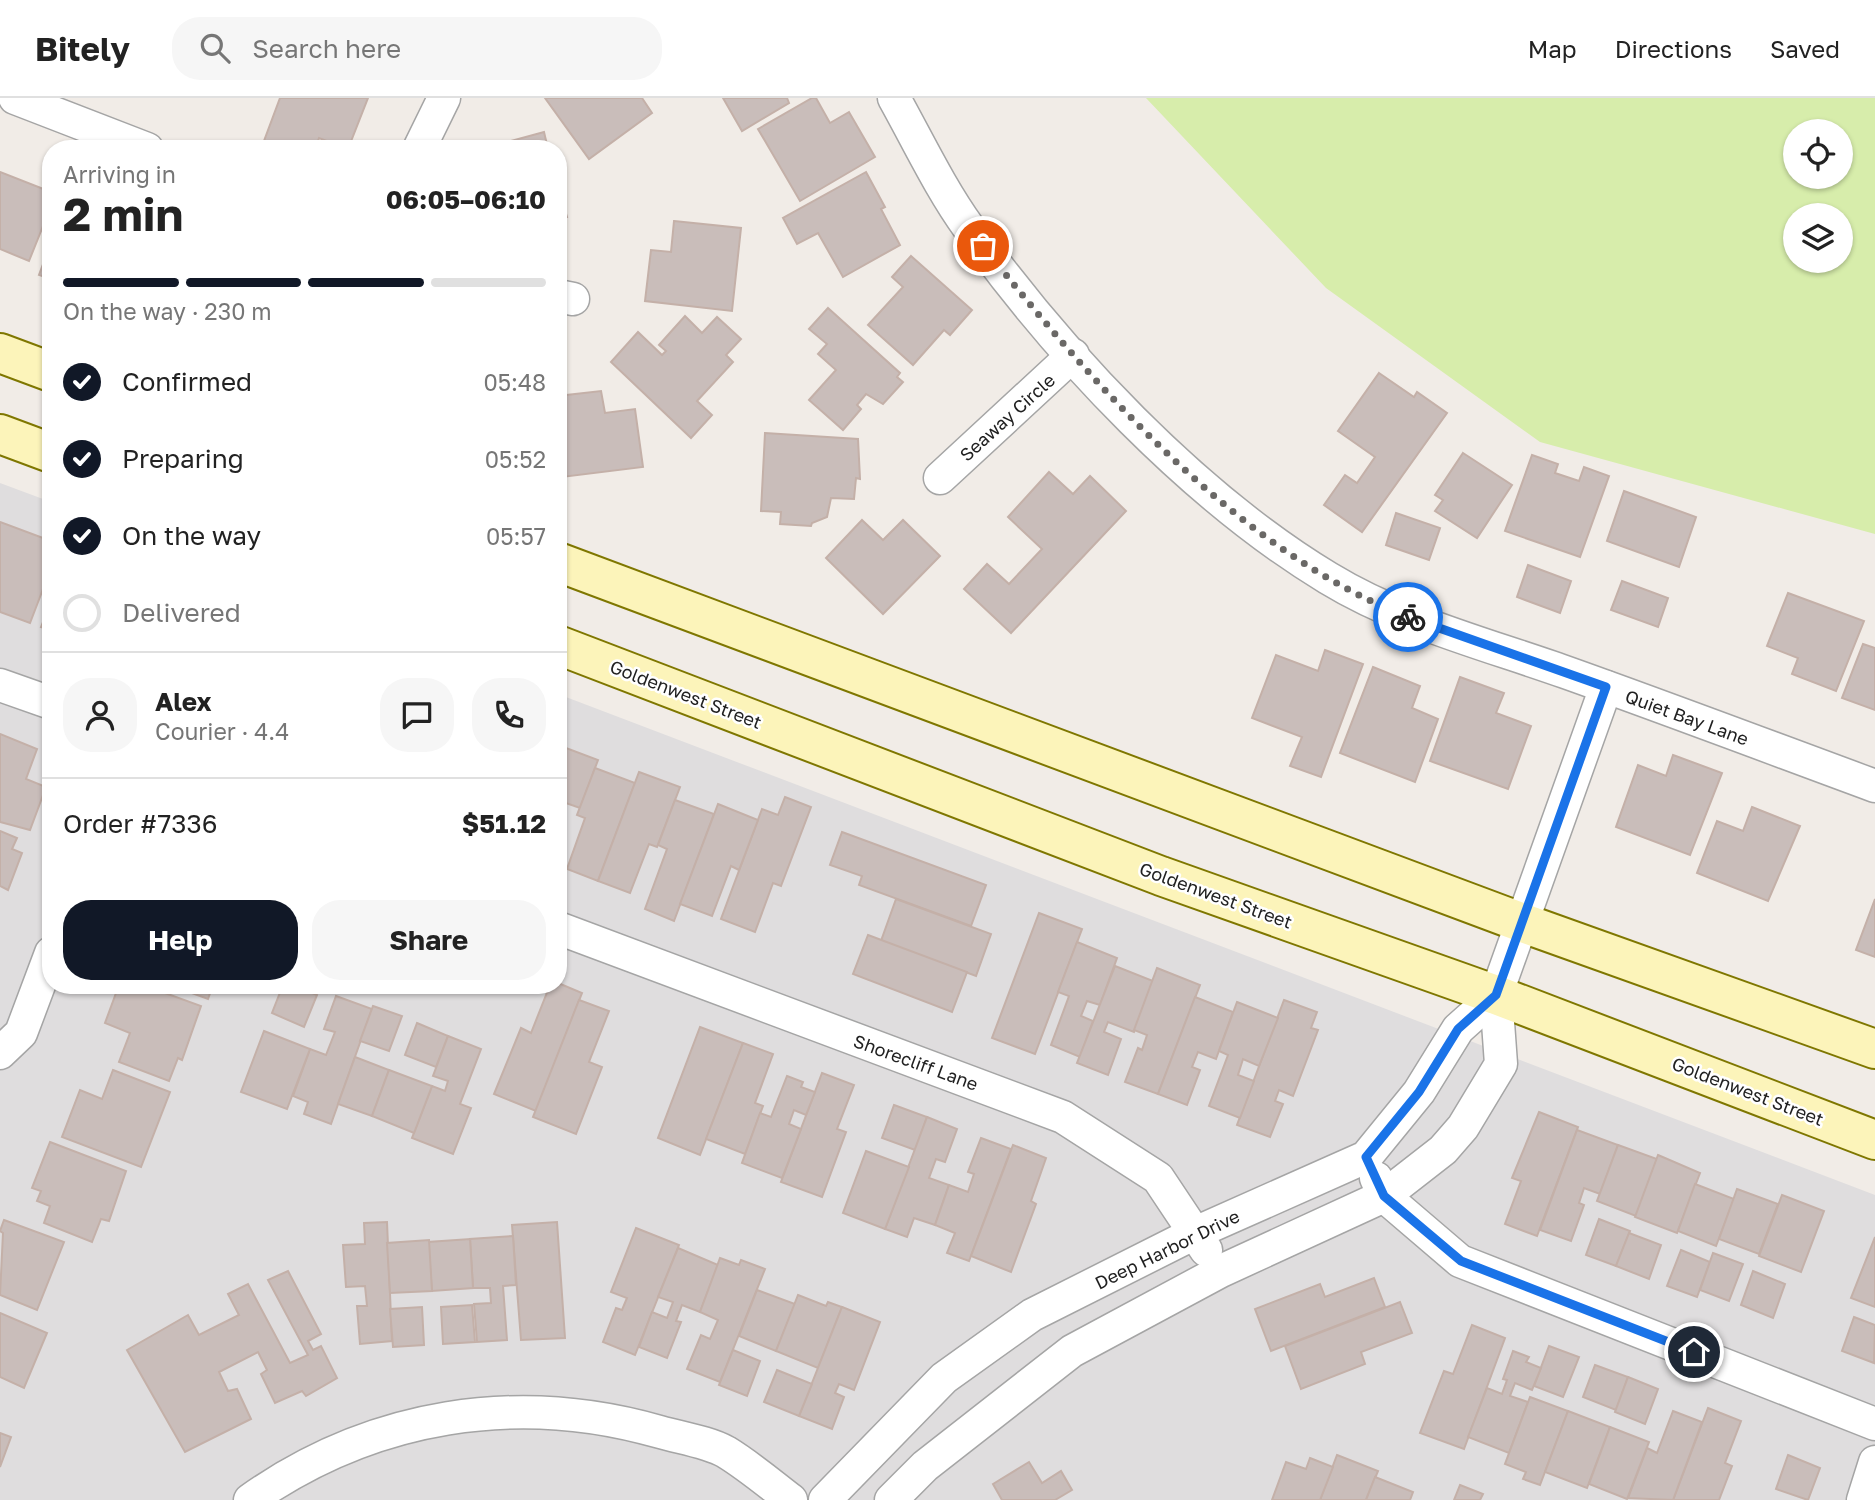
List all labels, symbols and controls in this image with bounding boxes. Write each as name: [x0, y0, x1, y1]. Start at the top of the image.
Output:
search box: [172, 17, 662, 80]
text: Bitely: [35, 29, 130, 68]
icon: search: [196, 29, 234, 67]
text: Search here: [252, 33, 401, 64]
text: Map: [1528, 34, 1577, 63]
text: Directions: [1615, 34, 1732, 63]
text: Saved: [1770, 34, 1840, 63]
map controls: [1783, 119, 1853, 273]
button: locate: [1783, 119, 1853, 189]
text: Arriving in: [63, 160, 176, 188]
text: 06:05–06:10: [386, 184, 546, 215]
text: 2 min: [63, 186, 183, 241]
button: layers: [1783, 203, 1853, 273]
pin: [953, 216, 1013, 276]
icon: bag: [964, 227, 1002, 265]
text: On the way · 230 m: [63, 297, 272, 325]
icon: check: [63, 363, 101, 401]
text: Confirmed: [122, 366, 252, 397]
text: 05:48: [483, 368, 546, 396]
street label: Seaway Circle: [955, 369, 1059, 465]
icon: check: [63, 440, 101, 478]
text: Preparing: [122, 443, 244, 474]
text: 05:52: [485, 445, 546, 473]
icon: check: [63, 517, 101, 555]
text: On the way: [122, 520, 261, 551]
text: 05:57: [486, 522, 546, 550]
courier: [1373, 582, 1443, 652]
text: Delivered: [122, 597, 241, 628]
icon: bike: [1389, 598, 1427, 636]
street label: Goldenwest Street: [607, 655, 765, 733]
button: person: [63, 678, 137, 752]
button: chat: [380, 678, 454, 752]
button: phone: [472, 678, 546, 752]
street label: Quiet Bay Lane: [1622, 684, 1752, 750]
text: Alex: [155, 686, 212, 717]
text: Courier · 4.4: [155, 717, 289, 745]
text: Order #7336: [63, 808, 217, 839]
text: $51.12: [462, 808, 546, 839]
street label: Goldenwest Street: [1137, 857, 1295, 933]
button: Help: [63, 900, 298, 980]
button: Share: [312, 900, 546, 980]
street label: Shorecliff Lane: [851, 1029, 981, 1095]
street label: Goldenwest Street: [1669, 1052, 1827, 1130]
street label: Deep Harbor Drive: [1091, 1204, 1243, 1294]
pin: [1664, 1322, 1724, 1382]
icon: home: [1675, 1333, 1713, 1371]

